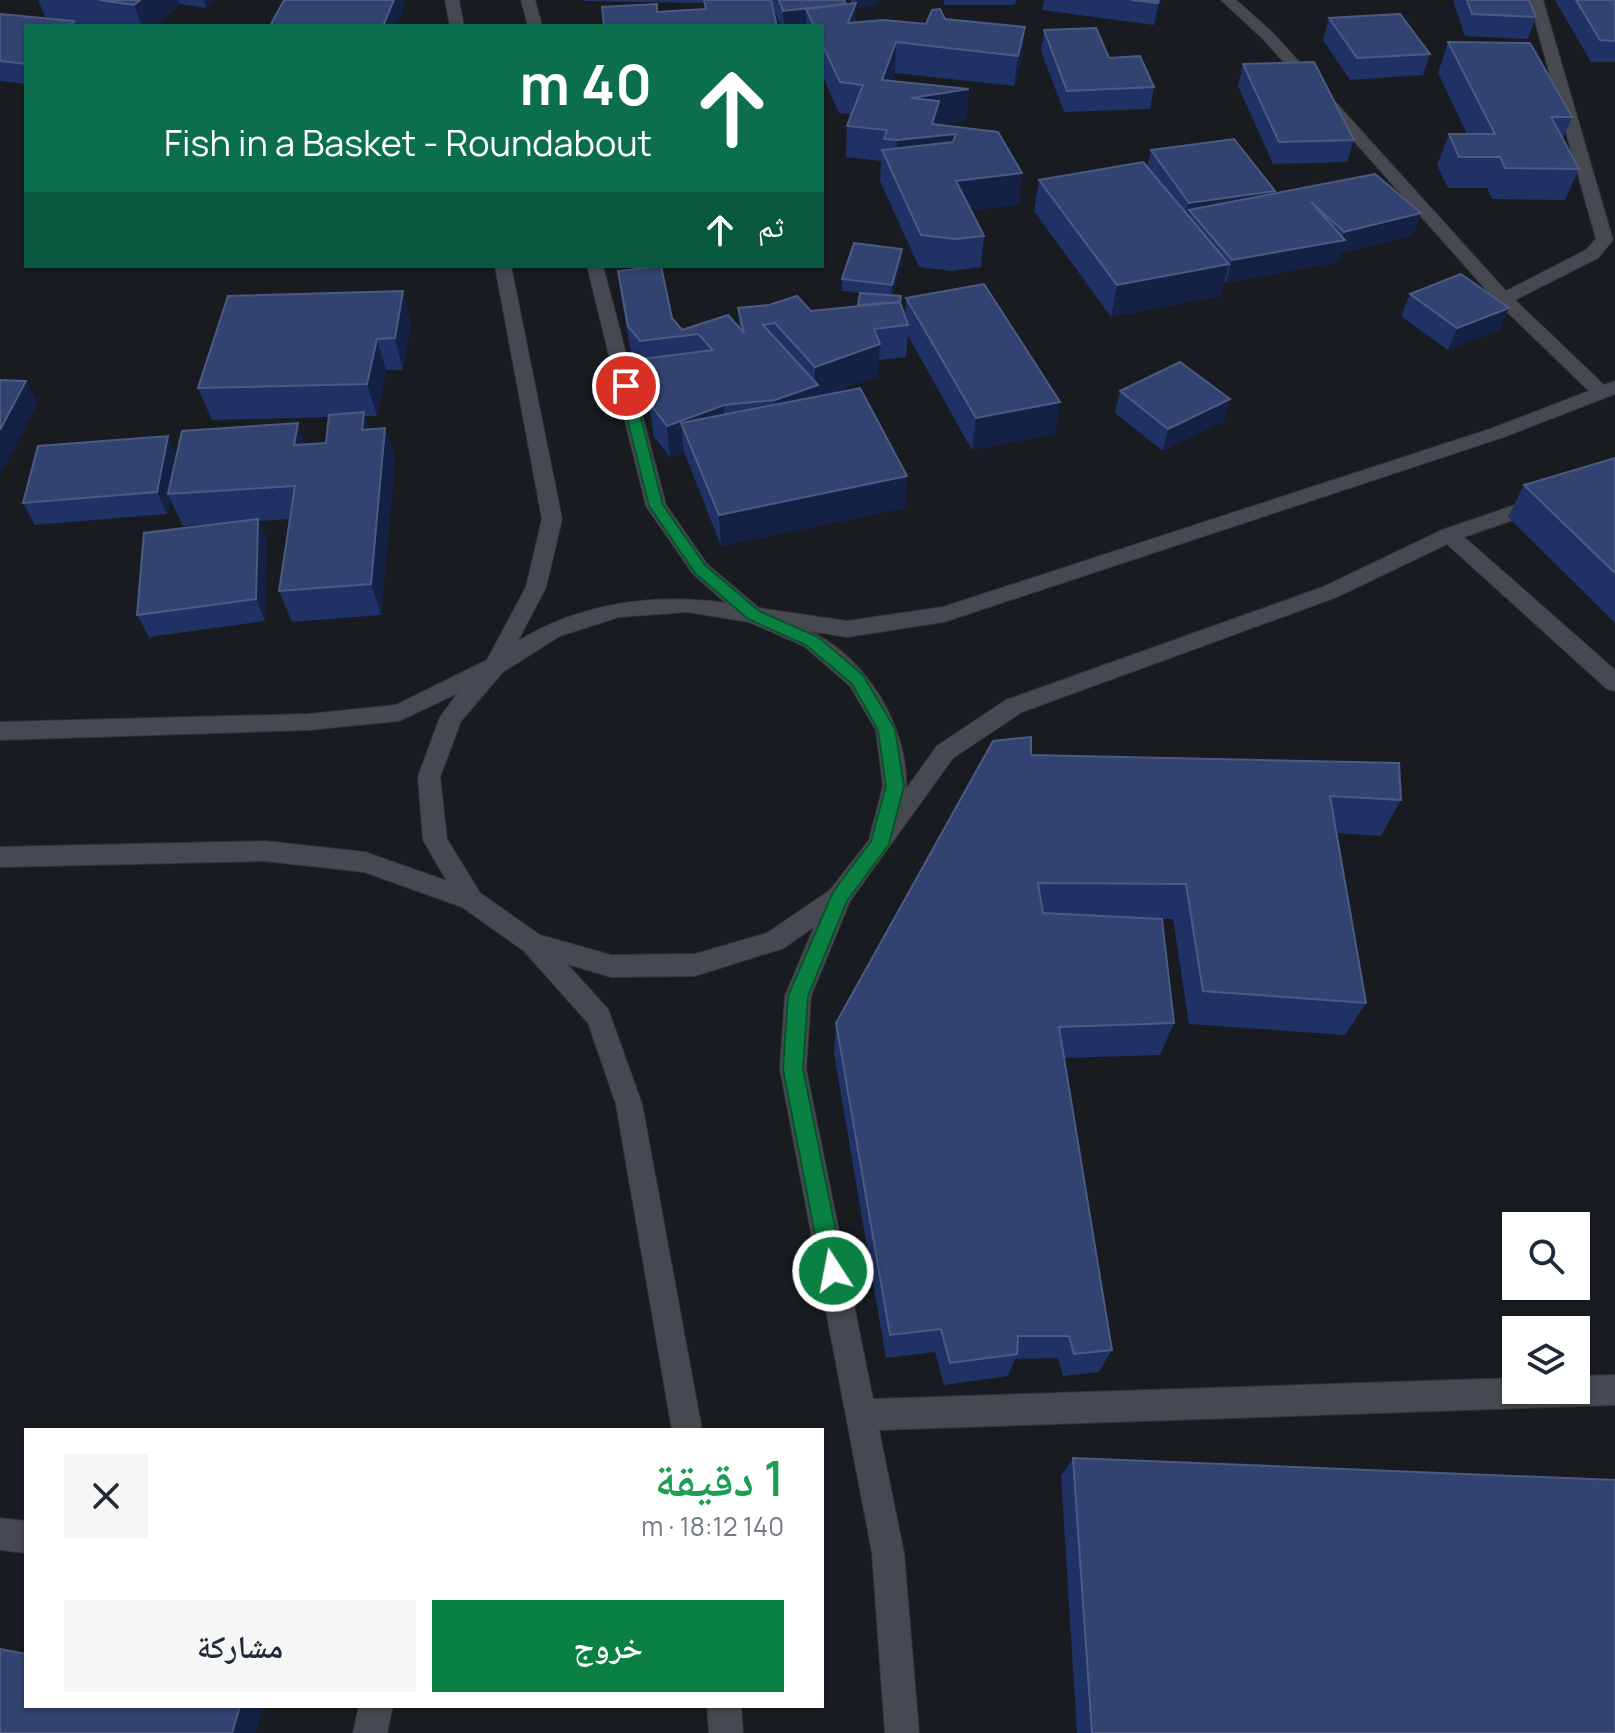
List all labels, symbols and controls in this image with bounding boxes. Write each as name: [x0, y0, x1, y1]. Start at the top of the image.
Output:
text: 40 m: [520, 45, 652, 122]
icon: ahead: [680, 56, 784, 160]
text: Fish in a Basket - Roundabout: [164, 118, 652, 167]
text: ثم: [758, 205, 784, 246]
icon: ahead: [698, 208, 742, 252]
pin: [592, 352, 660, 420]
icon: arrive: [604, 364, 648, 408]
map controls: [1502, 1212, 1590, 1404]
button: search: [1502, 1212, 1590, 1300]
position arrow: [791, 1229, 875, 1313]
button: layers: [1502, 1316, 1590, 1404]
text: 1 دقيقة: [654, 1445, 784, 1510]
button: close: [64, 1454, 148, 1538]
text: 140 m · 18:12: [641, 1508, 784, 1544]
button: مشاركة: [64, 1600, 416, 1692]
button: خروج: [432, 1600, 784, 1692]

